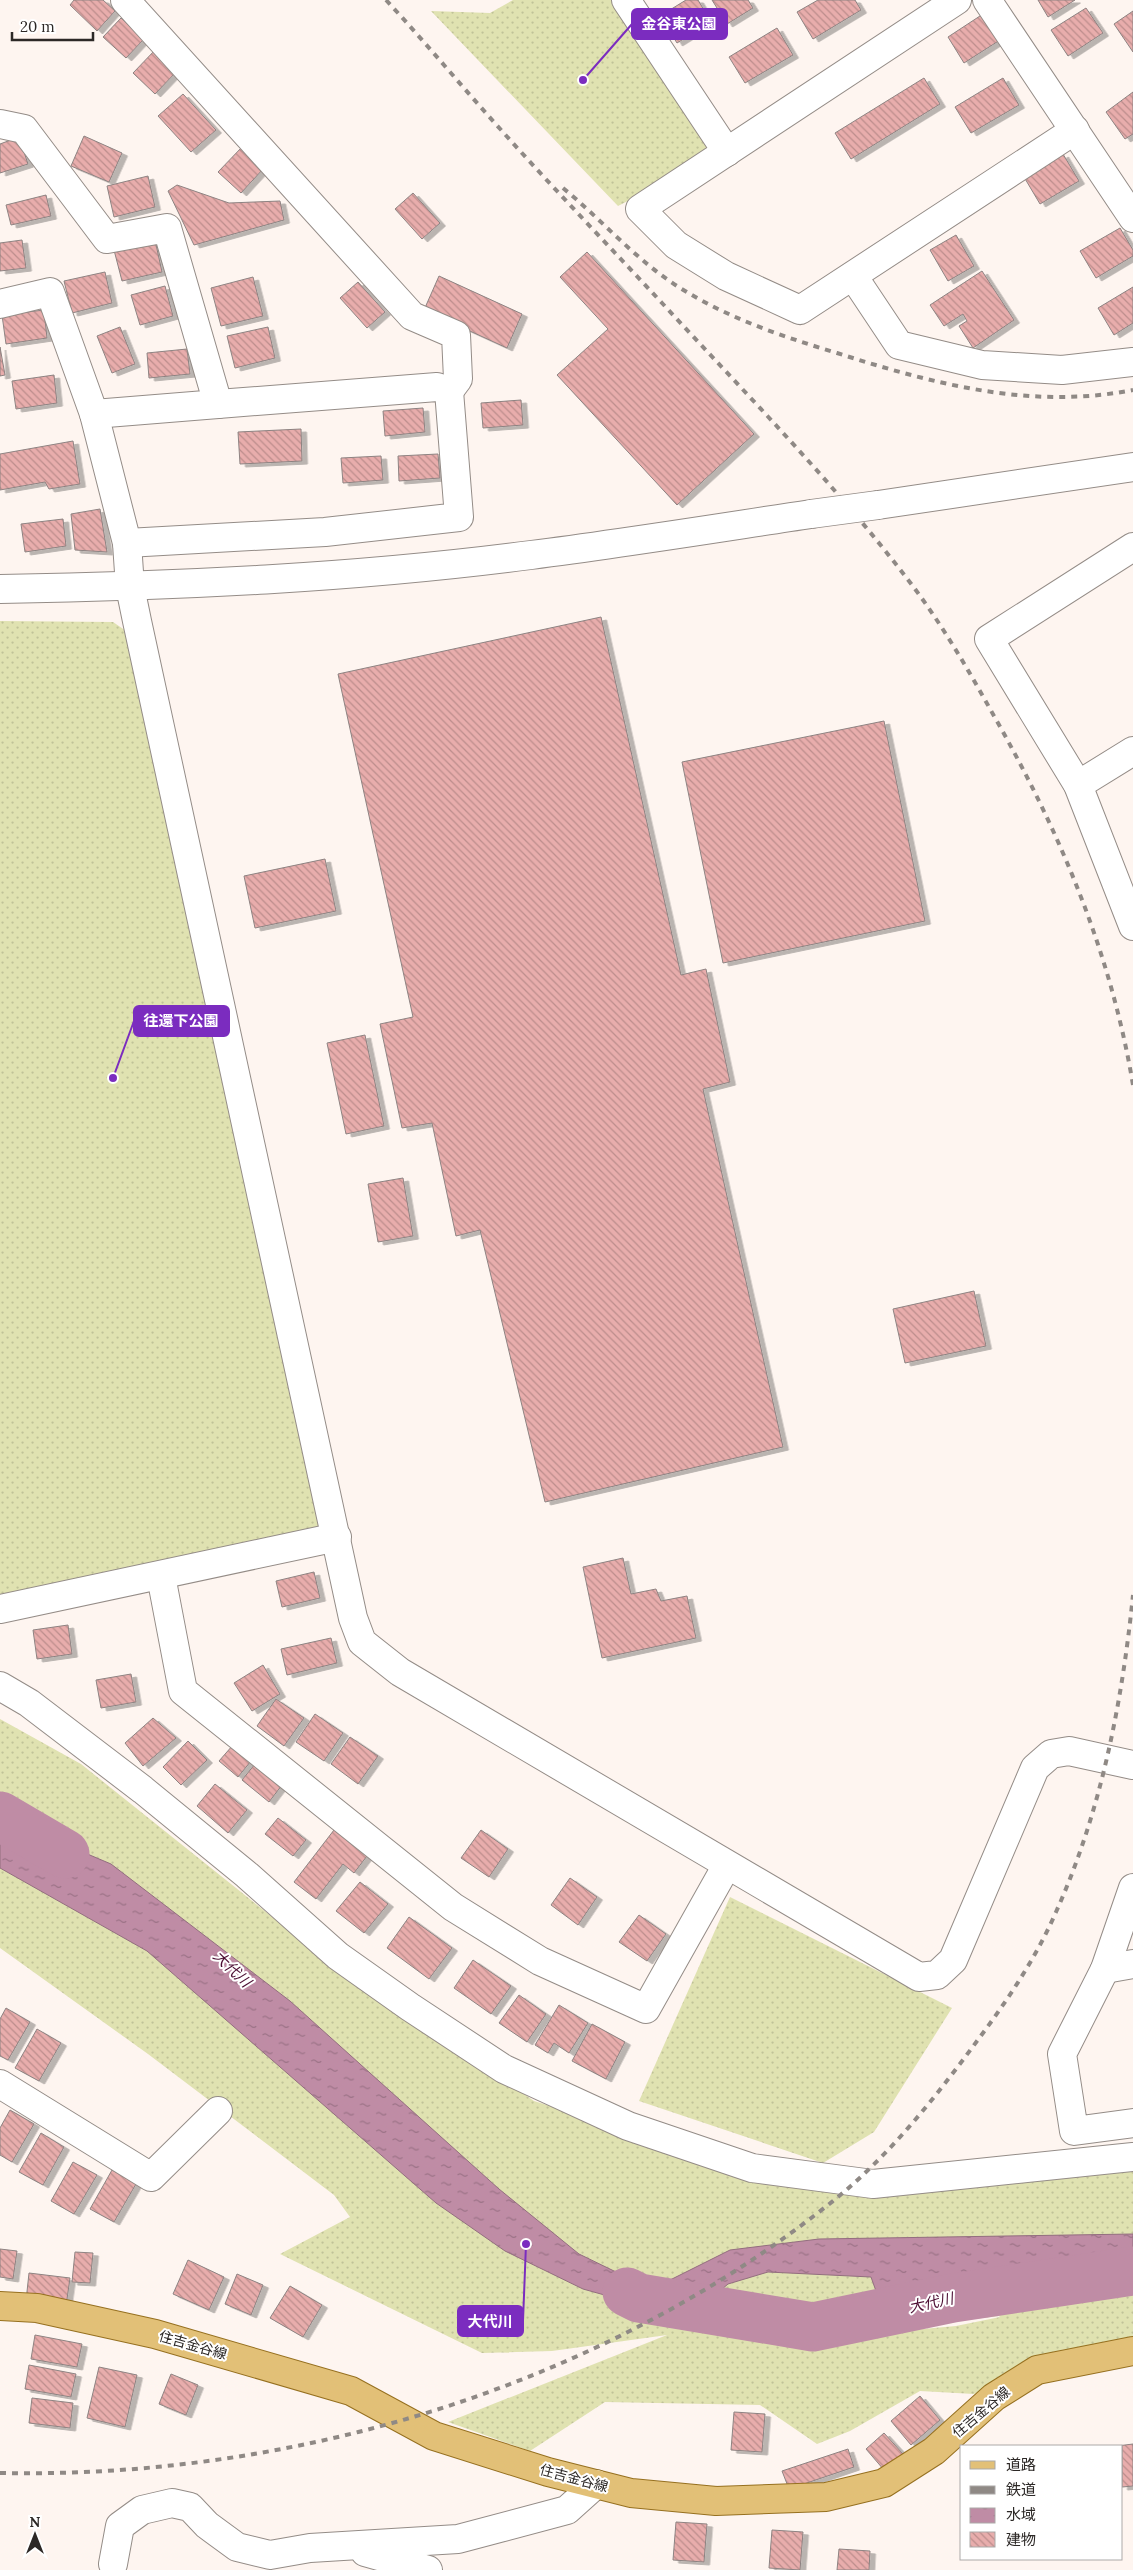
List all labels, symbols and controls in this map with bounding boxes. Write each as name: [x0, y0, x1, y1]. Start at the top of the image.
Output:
callout: 金谷東公園: [632, 9, 727, 39]
scale bar: [12, 10, 94, 42]
text: 金谷東公園: [641, 14, 717, 33]
text: 20 m: [20, 17, 55, 36]
callout: 往還下公園: [134, 1006, 229, 1036]
text: 往還下公園: [143, 1011, 219, 1030]
water label: 大代川: [210, 1946, 257, 1992]
water label: 大代川: [907, 2288, 957, 2316]
callout: 大代川: [458, 2306, 523, 2336]
text: 大代川: [467, 2312, 513, 2331]
street label: 住吉金谷線: [157, 2327, 229, 2363]
street label: 住吉金谷線: [948, 2383, 1014, 2441]
legend: [960, 2445, 1123, 2560]
text: 道路: [1006, 2455, 1036, 2474]
street label: 住吉金谷線: [538, 2460, 610, 2496]
text: 鉄道: [1006, 2480, 1036, 2499]
text: 水域: [1006, 2505, 1036, 2524]
north arrow: [10, 2510, 60, 2560]
text: N: [30, 2513, 41, 2531]
text: 建物: [1006, 2530, 1036, 2549]

